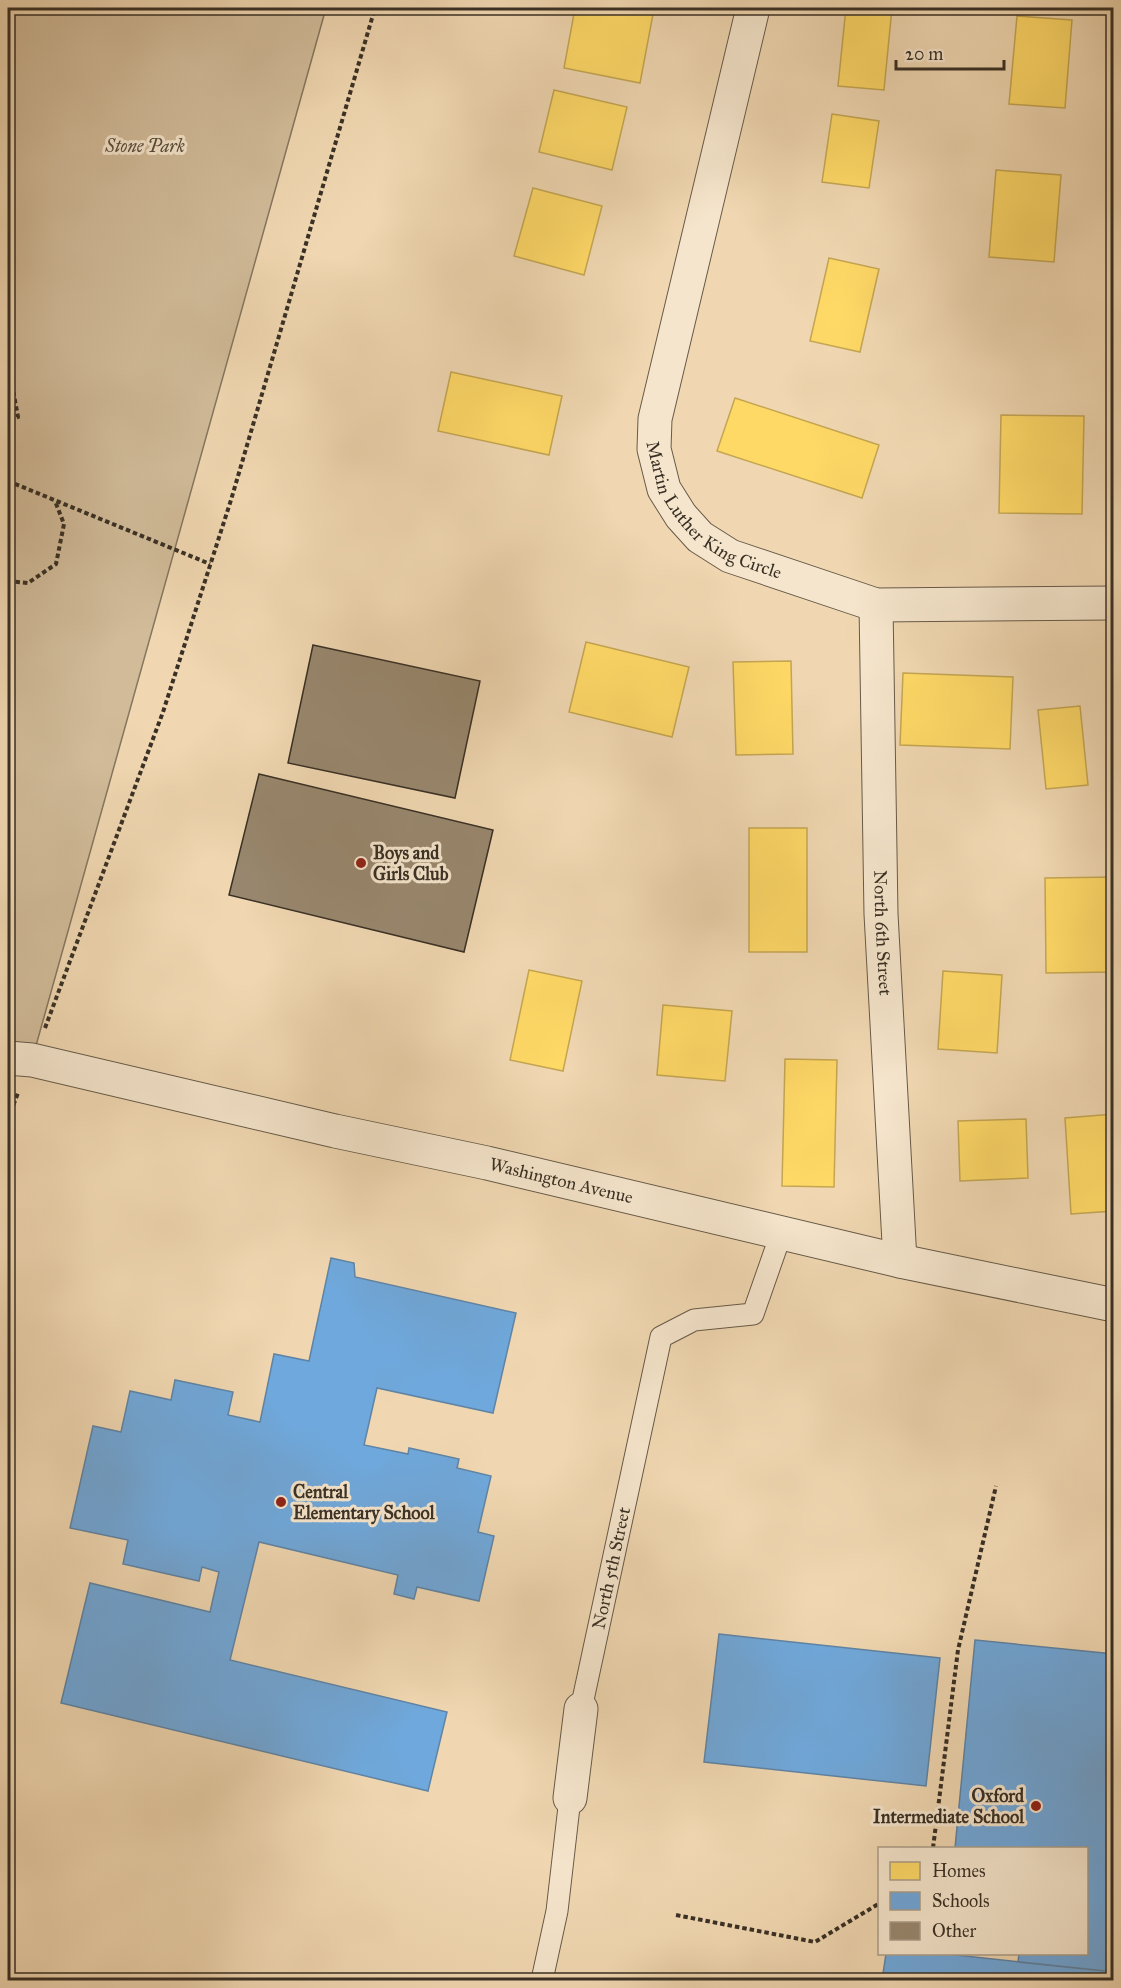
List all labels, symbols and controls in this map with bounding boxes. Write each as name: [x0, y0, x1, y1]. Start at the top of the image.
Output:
scale bar: [896, 33, 1004, 71]
text: 20 m: [905, 43, 943, 65]
park label: Stone Park: [104, 135, 185, 157]
street label: Martin Luther King Circle: [641, 439, 785, 584]
place label: Boys and Girls Club: [373, 842, 449, 885]
marker: Boys and Girls Club: [354, 856, 368, 870]
street label: North 6th Street: [869, 870, 896, 997]
street label: Washington Avenue: [487, 1153, 635, 1208]
place label: Central Elementary School: [293, 1481, 436, 1525]
marker: Central Elementary School: [274, 1495, 288, 1509]
street label: North 5th Street: [587, 1504, 635, 1631]
place label: Oxford Intermediate School: [873, 1785, 1025, 1828]
marker: Oxford Intermediate School: [1029, 1799, 1043, 1813]
legend: [878, 1847, 1088, 1955]
text: Homes: [932, 1860, 986, 1882]
text: Schools: [932, 1890, 990, 1912]
text: Other: [932, 1920, 977, 1942]

